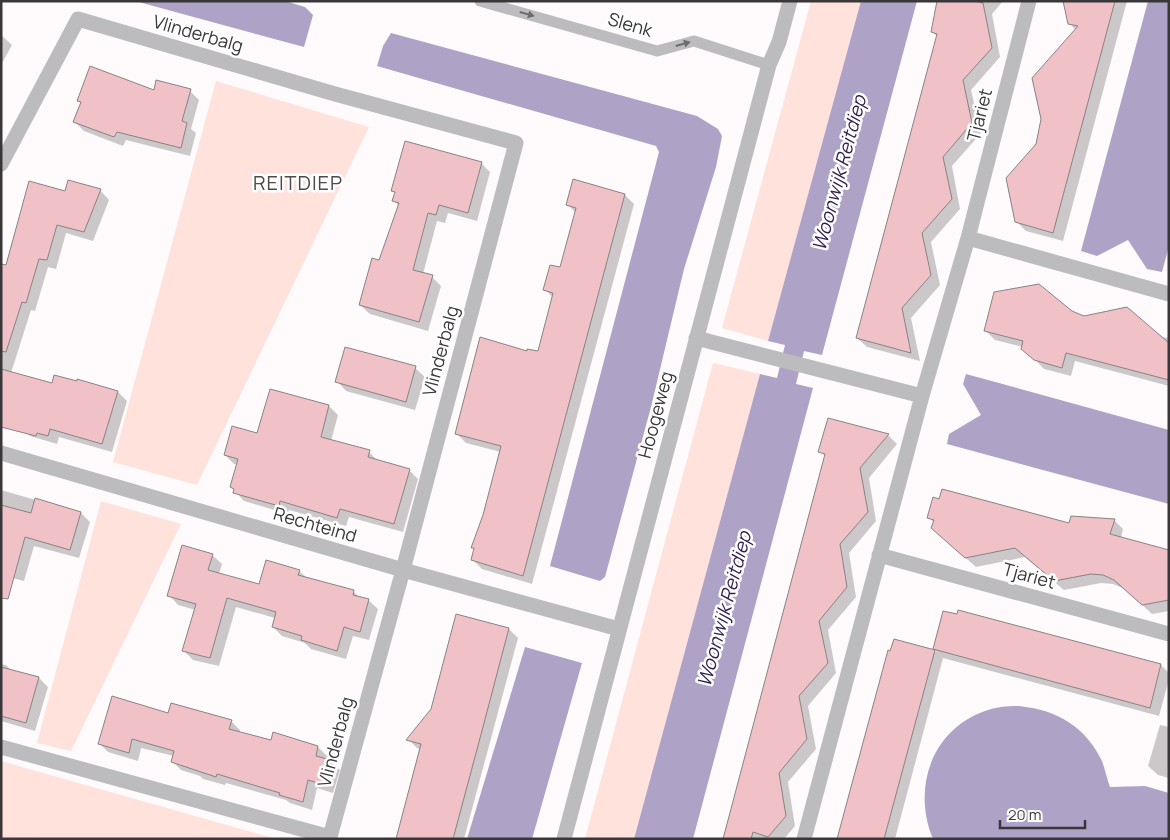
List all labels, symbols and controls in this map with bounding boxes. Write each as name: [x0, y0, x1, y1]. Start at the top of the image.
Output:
street label: Slenk: [605, 6, 656, 42]
street label: Vlinderbalg: [150, 9, 246, 57]
one-way arrow: [519, 11, 534, 19]
one-way arrow: [676, 39, 691, 47]
street label: Tjariet: [961, 86, 997, 144]
water label: Woonwijk Reitdiep: [806, 91, 873, 254]
district label: REITDIEP: [253, 169, 343, 196]
street label: Vlinderbalg: [416, 303, 464, 399]
street label: Hoogeweg: [632, 369, 678, 461]
street label: Rechteind: [271, 501, 360, 547]
water label: Woonwijk Reitdiep: [691, 527, 758, 690]
street label: Tjariet: [1000, 556, 1058, 594]
street label: Vlinderbalg: [311, 694, 359, 790]
scale bar: [1000, 798, 1085, 830]
text: 20 m: [1008, 804, 1041, 825]

